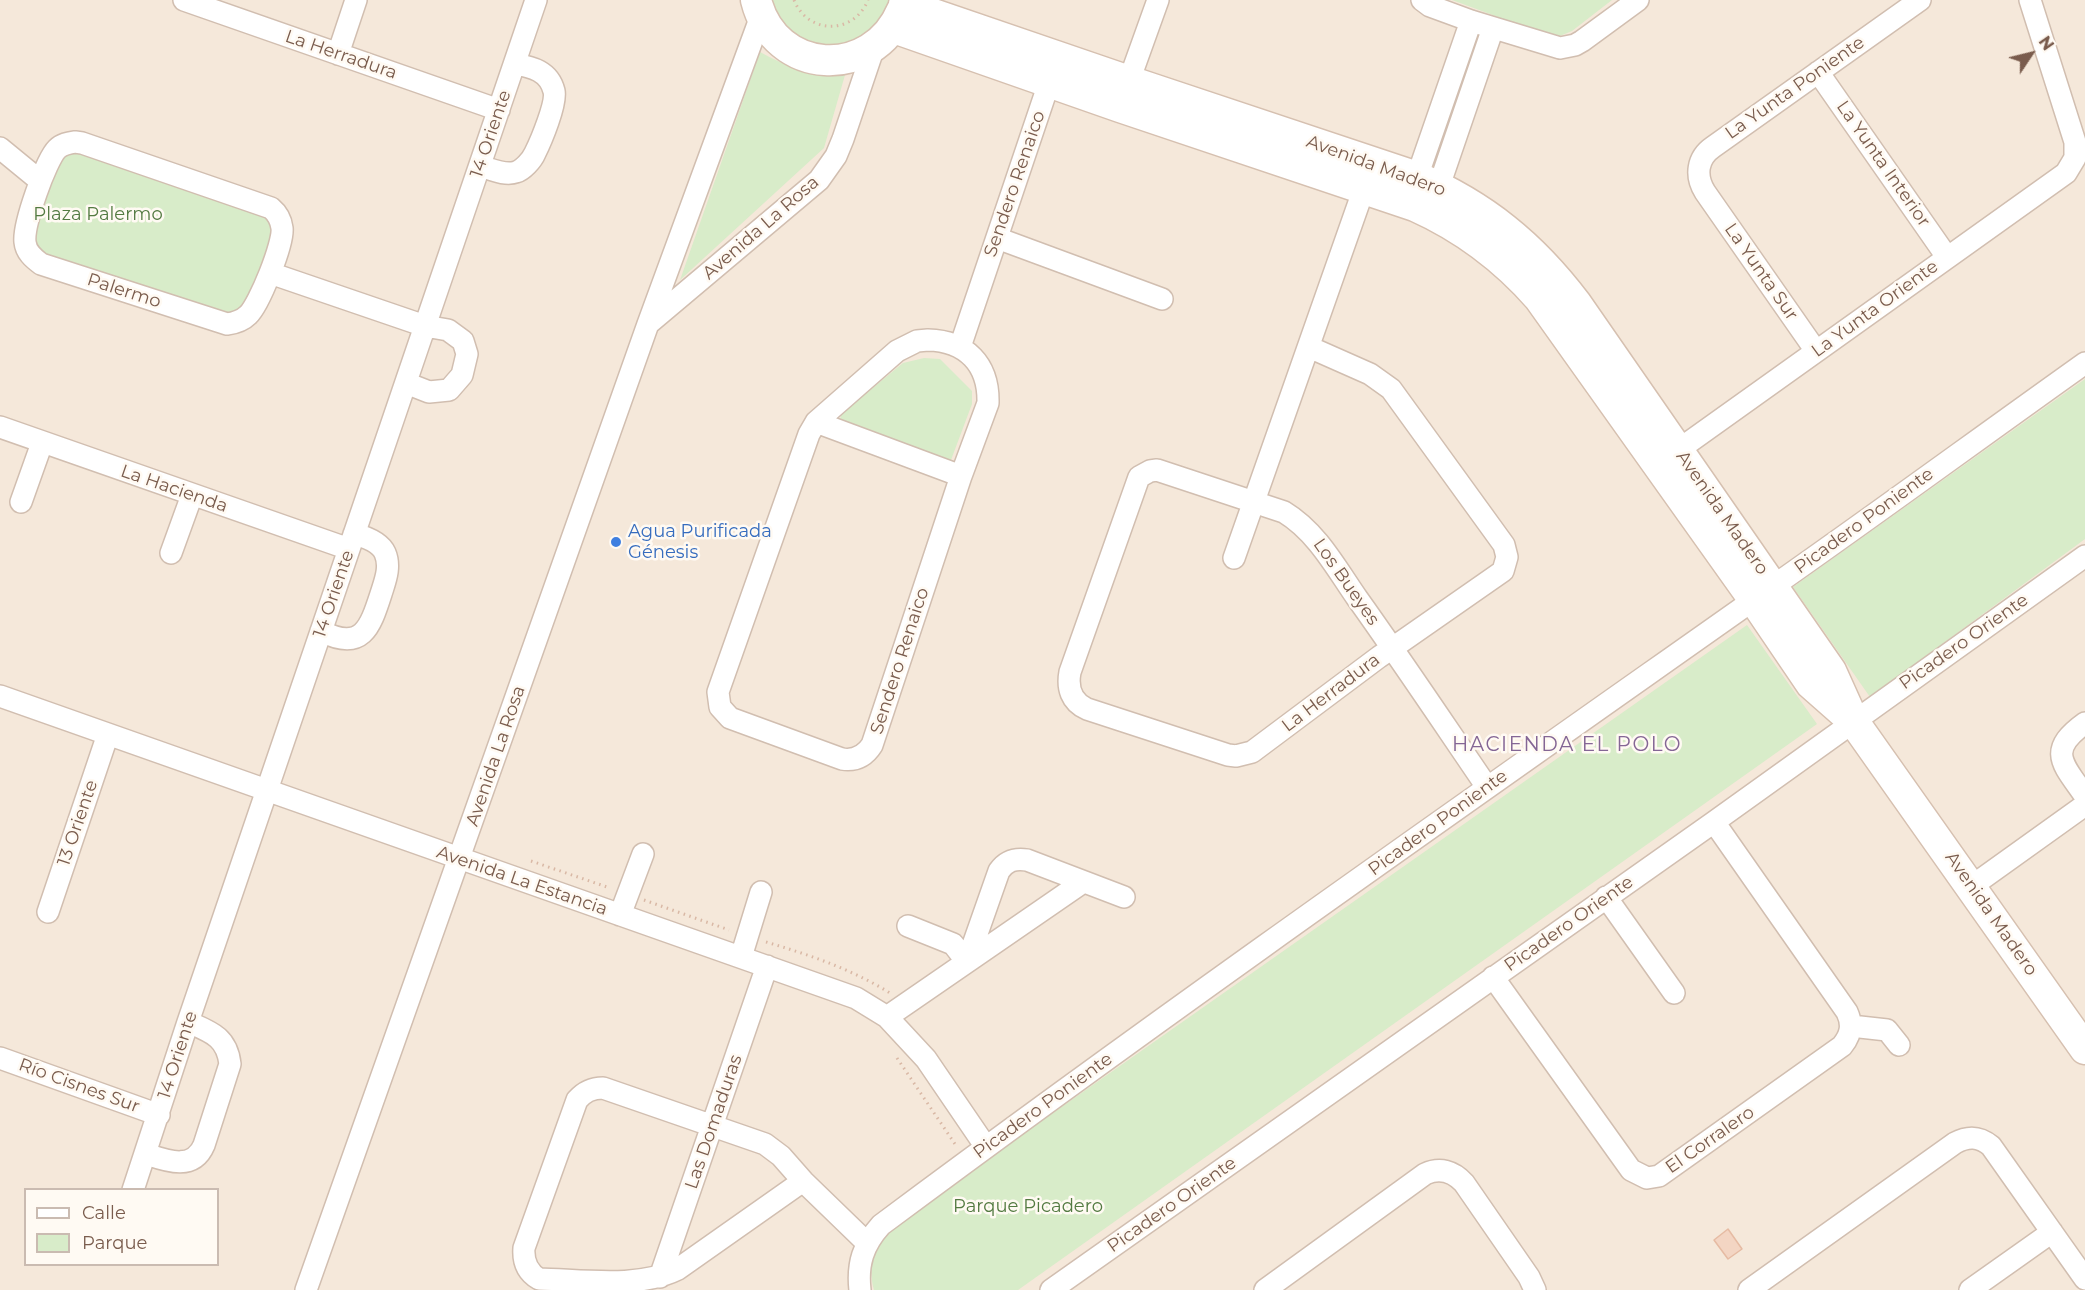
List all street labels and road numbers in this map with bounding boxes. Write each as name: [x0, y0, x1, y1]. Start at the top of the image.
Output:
street label: La Herradura: [282, 26, 400, 84]
street label: La Yunta Poniente: [1721, 32, 1869, 144]
street label: 14 Oriente: [466, 87, 516, 181]
street label: La Yunta Interior: [1831, 97, 1935, 231]
street label: Sendero Renaico: [980, 108, 1050, 260]
street label: Avenida Madero: [1303, 131, 1449, 201]
street label: Avenida La Rosa: [698, 172, 824, 284]
street label: La Yunta Sur: [1720, 219, 1802, 325]
street label: La Yunta Oriente: [1807, 256, 1943, 362]
street label: Palermo: [84, 269, 164, 313]
street label: Avenida Madero: [1671, 447, 1773, 579]
street label: La Hacienda: [118, 461, 230, 517]
street label: Picadero Poniente: [1790, 463, 1938, 579]
street label: Los Bueyes: [1308, 535, 1384, 629]
street label: 14 Oriente: [309, 547, 359, 641]
street label: Sendero Renaico: [866, 585, 934, 737]
street label: Picadero Oriente: [1895, 589, 2033, 695]
street label: La Herradura: [1278, 649, 1384, 737]
street label: Avenida La Rosa: [462, 683, 530, 829]
street label: Picadero Poniente: [1364, 765, 1512, 881]
street label: 13 Oriente: [53, 777, 103, 869]
street label: Avenida La Estancia: [434, 842, 610, 920]
street label: Avenida Madero: [1940, 848, 2042, 980]
street label: Picadero Oriente: [1500, 871, 1638, 977]
street label: 14 Oriente: [154, 1008, 202, 1102]
street label: Picadero Poniente: [969, 1048, 1117, 1164]
street label: Las Domaduras: [681, 1052, 747, 1192]
street label: Río Cisnes Sur: [16, 1054, 142, 1118]
street label: El Corralero: [1661, 1101, 1759, 1179]
street label: Picadero Oriente: [1103, 1152, 1241, 1258]

